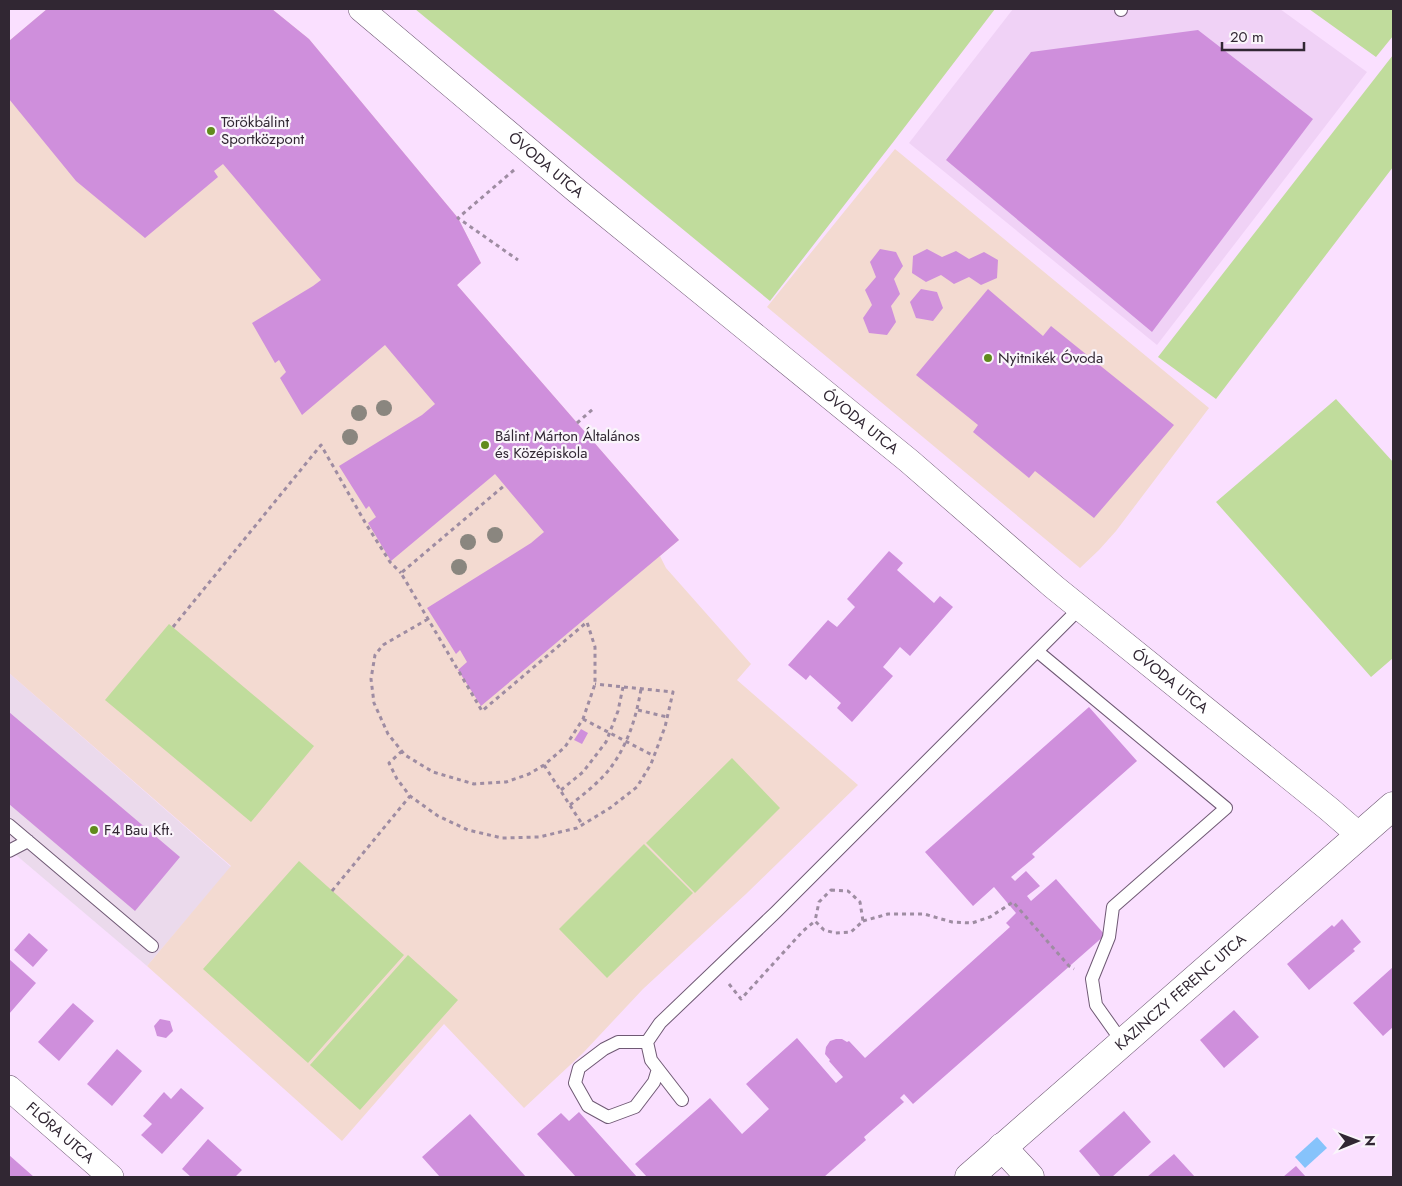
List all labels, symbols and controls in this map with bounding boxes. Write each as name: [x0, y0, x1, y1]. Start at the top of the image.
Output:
scale bar: [1222, 20, 1304, 52]
text: 20 m: [1230, 26, 1264, 48]
place label: Törökbálint Sportközpont: [221, 111, 305, 150]
marker: Törökbálint Sportközpont: [205, 125, 217, 137]
street label: ÓVODA UTCA: [504, 127, 589, 203]
place label: Nyitnikék Óvoda: [998, 347, 1103, 369]
marker: Nyitnikék Óvoda: [982, 352, 994, 364]
street label: ÓVODA UTCA: [818, 384, 904, 459]
place label: Bálint Márton Általános és Középiskola: [495, 425, 640, 464]
marker: Bálint Márton Általános és Középiskola: [479, 439, 491, 451]
street label: ÓVODA UTCA: [1127, 643, 1213, 719]
place label: F4 Bau Kft.: [104, 819, 174, 841]
marker: F4 Bau Kft.: [88, 824, 100, 836]
street label: KAZINCZY FERENC UTCA: [1110, 928, 1251, 1056]
street label: FLÓRA UTCA: [21, 1097, 99, 1169]
north arrow: [1332, 1116, 1382, 1166]
text: N: [1360, 1135, 1380, 1147]

